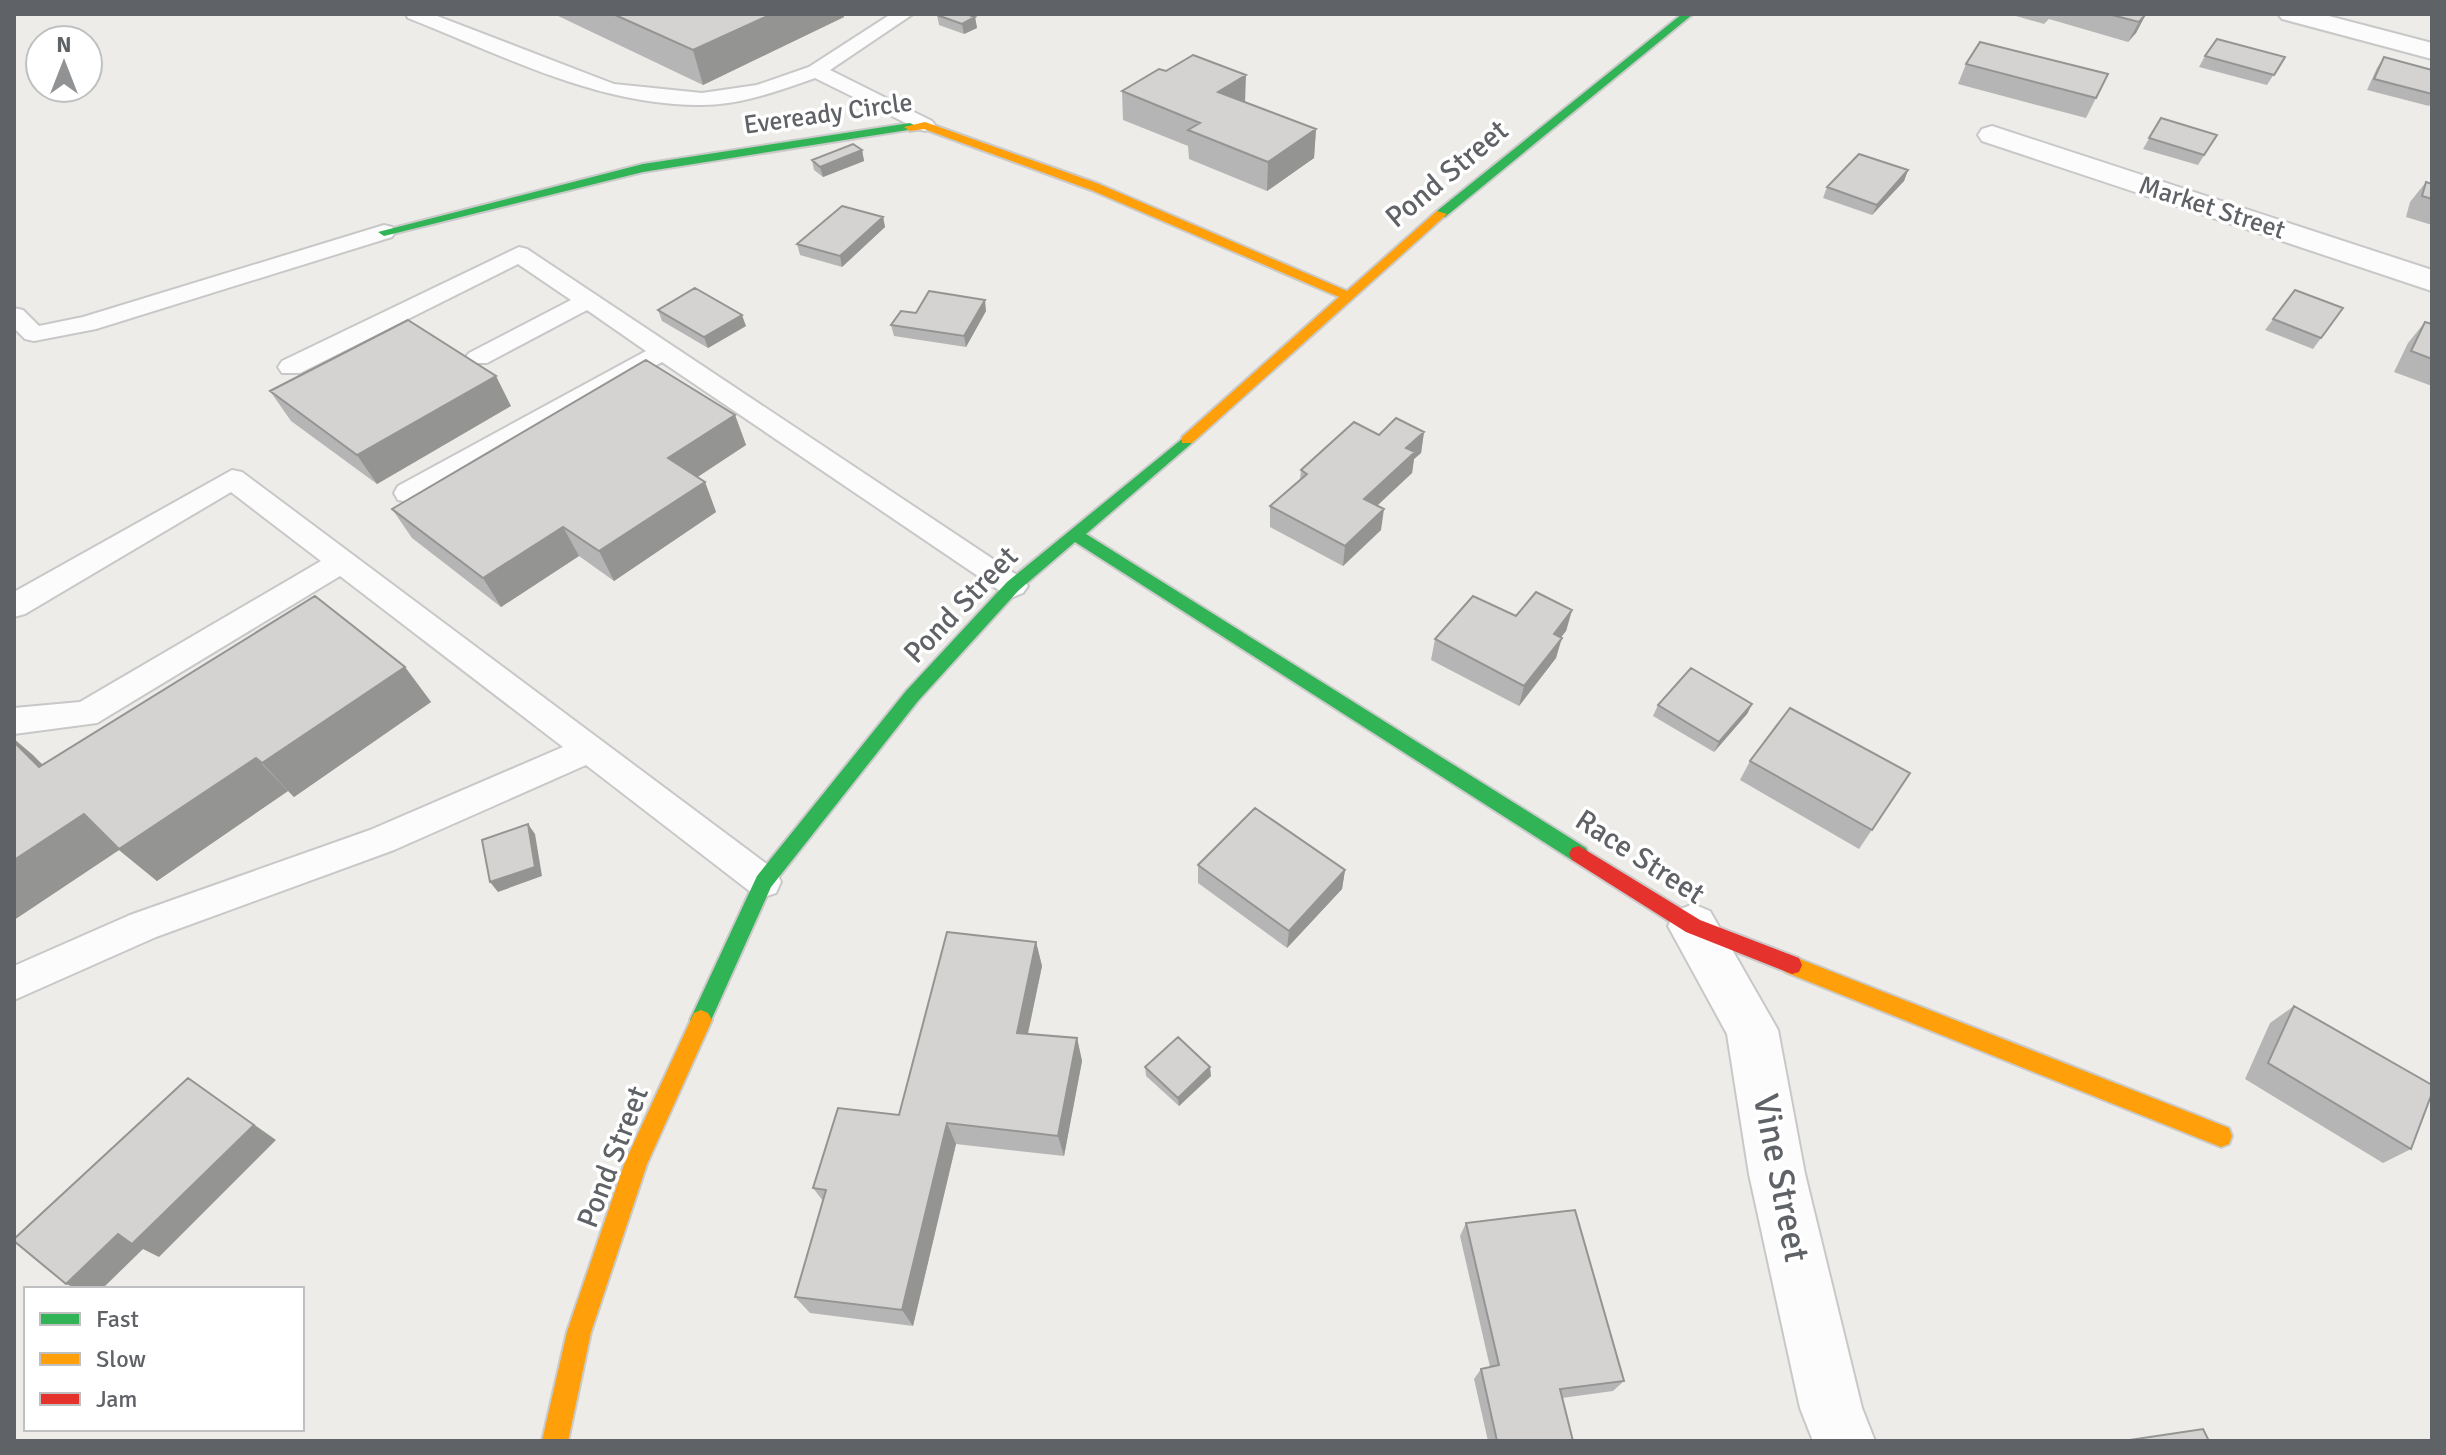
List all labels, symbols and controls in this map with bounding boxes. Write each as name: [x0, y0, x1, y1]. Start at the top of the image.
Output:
north arrow: [24, 24, 104, 104]
text: N: [56, 31, 72, 58]
street label: Eveready Circle: [742, 86, 914, 142]
street label: Pond Street: [1378, 112, 1516, 236]
street label: Market Street: [2135, 169, 2289, 247]
street label: Pond Street: [896, 539, 1026, 671]
street label: Race Street: [1568, 802, 1712, 912]
street label: Pond Street: [569, 1081, 657, 1233]
street label: Vine Street: [1743, 1090, 1819, 1266]
legend: [24, 1287, 304, 1431]
text: Fast: [96, 1304, 139, 1334]
text: Slow: [96, 1344, 146, 1374]
text: Jam: [96, 1384, 137, 1414]

